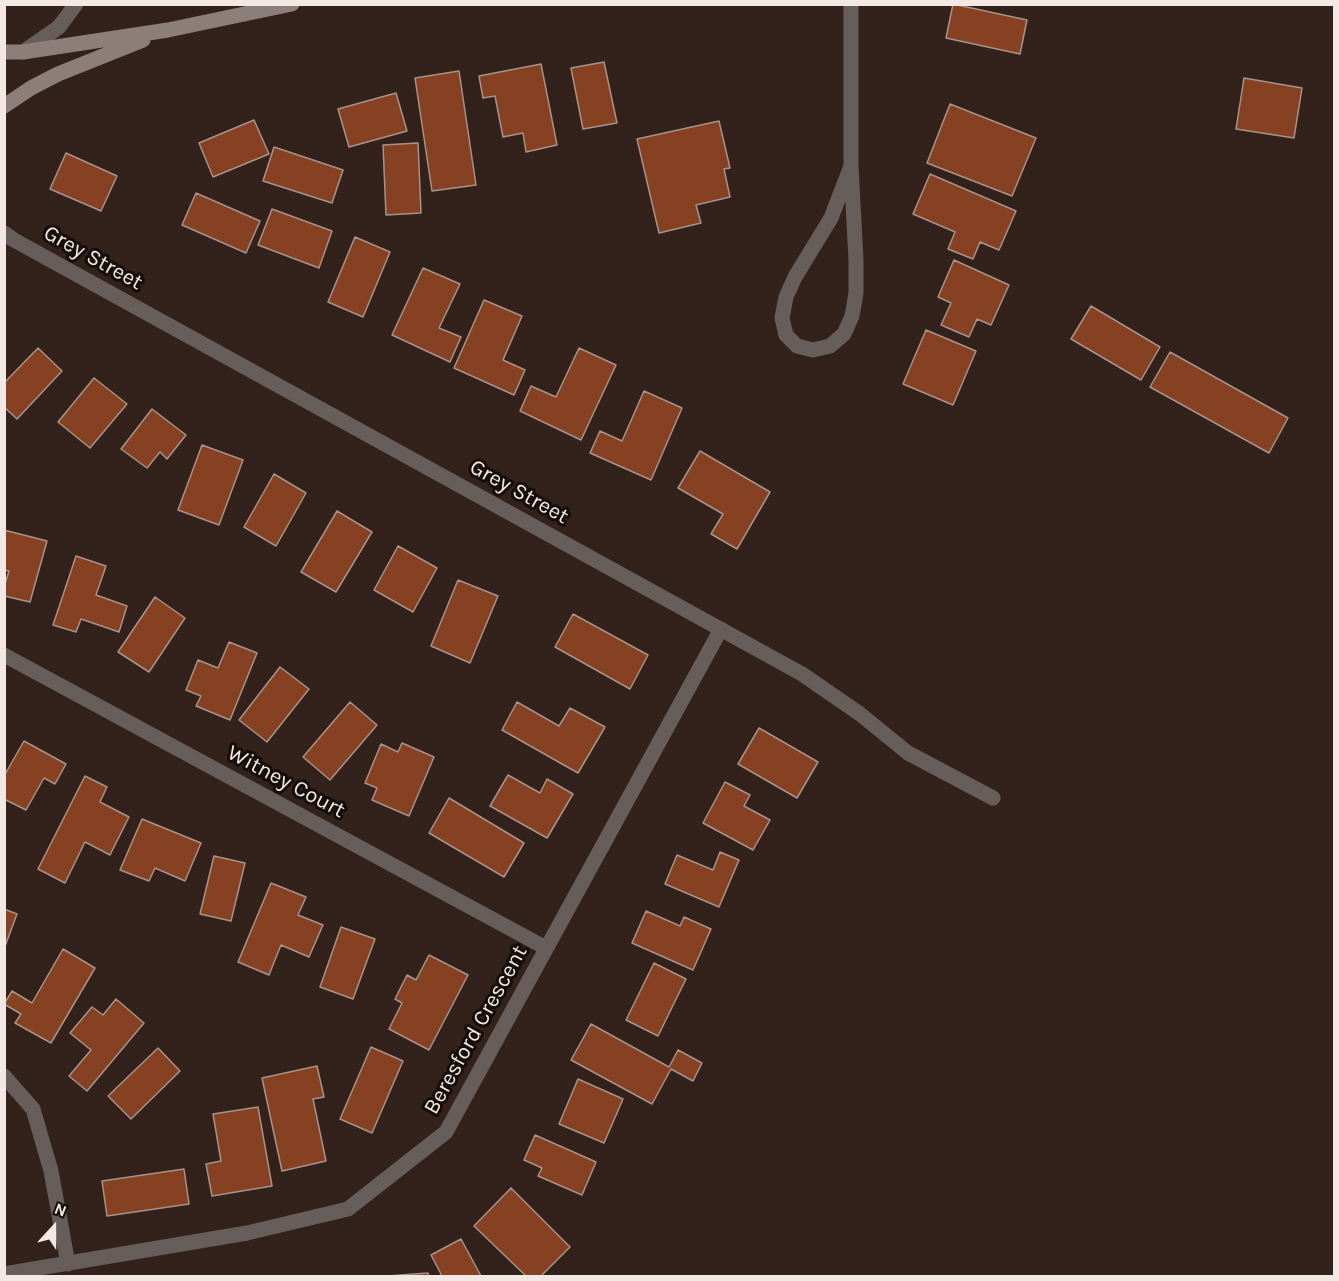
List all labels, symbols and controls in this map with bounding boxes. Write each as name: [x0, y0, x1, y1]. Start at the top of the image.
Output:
street label: Grey Street: [39, 220, 147, 296]
street label: Grey Street: [465, 454, 573, 530]
street label: Witney Court: [223, 740, 349, 824]
street label: Beresford Crescent: [419, 941, 533, 1119]
north arrow: [24, 1197, 84, 1257]
text: N: [52, 1199, 69, 1221]

